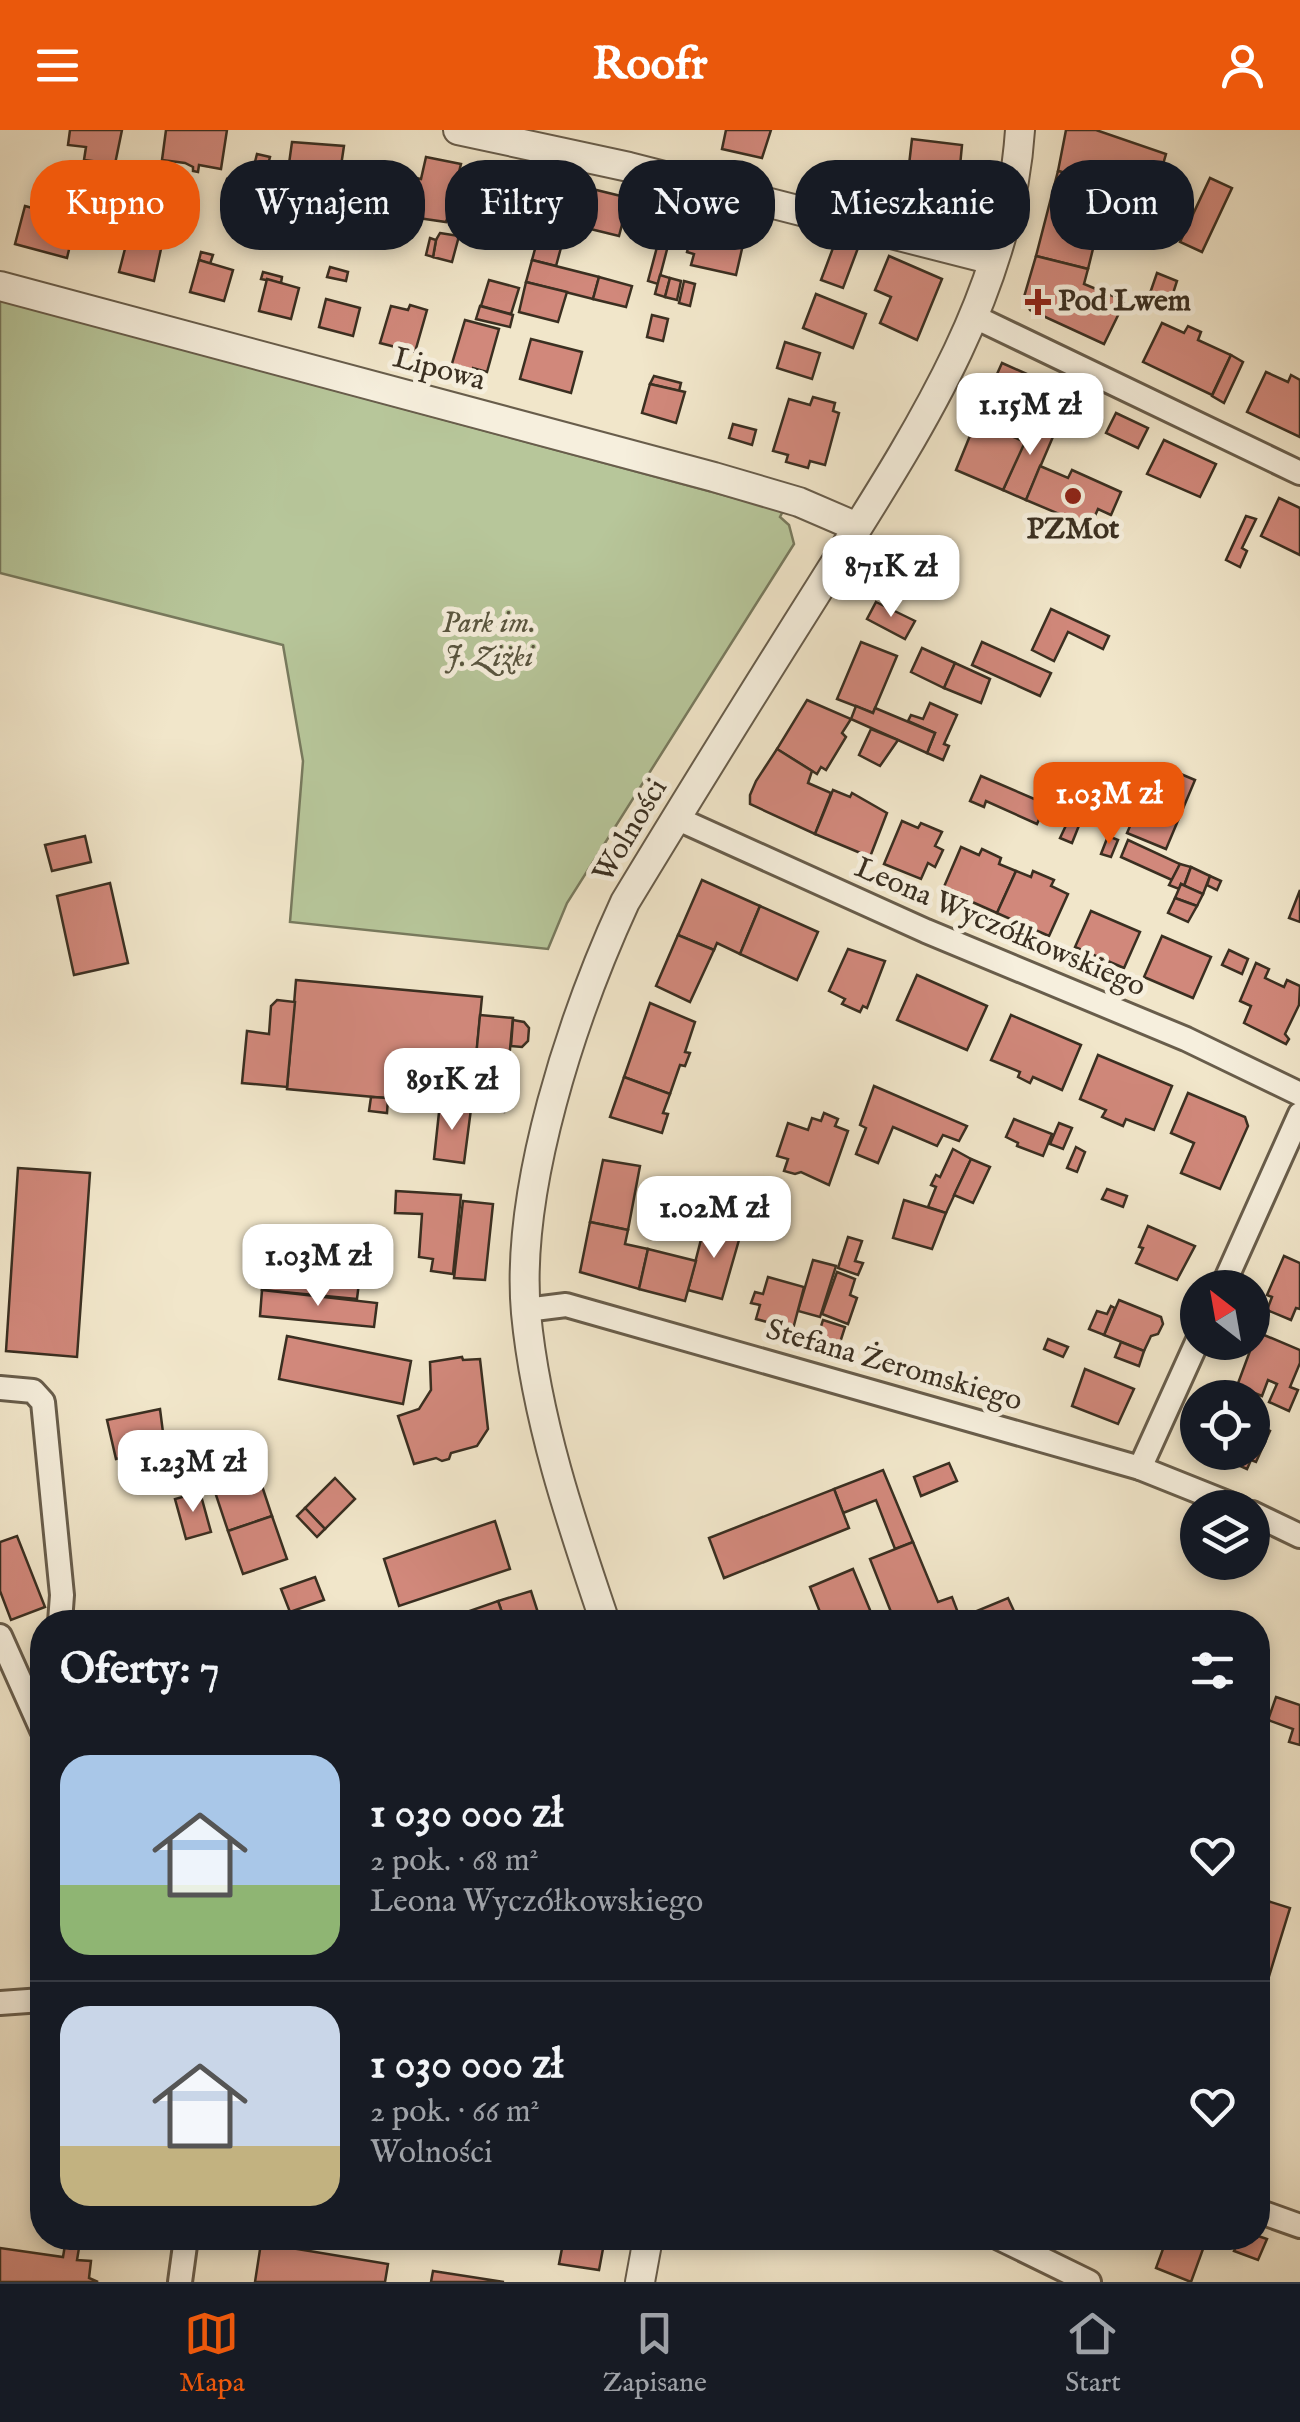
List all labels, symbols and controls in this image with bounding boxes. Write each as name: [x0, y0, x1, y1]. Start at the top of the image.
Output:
text: Roofr: [592, 37, 708, 94]
icon: menu: [30, 38, 85, 93]
icon: person: [1215, 38, 1270, 93]
chip: Kupno: [30, 160, 200, 250]
chip: Wynajem: [220, 160, 425, 250]
chip: Filtry: [445, 160, 598, 250]
chip: Nowe: [618, 160, 775, 250]
chip: Mieszkanie: [795, 160, 1030, 250]
chip: Dom: [1050, 160, 1194, 250]
place label: Pod Lwem: [1058, 283, 1191, 321]
marker: Pod Lwem: [1027, 291, 1049, 313]
street label: Lipowa: [389, 339, 489, 401]
pin: 1.15M zł: [927, 373, 1133, 458]
text: 1.15M zł: [979, 385, 1081, 426]
marker: PZMot: [1062, 485, 1084, 507]
place label: PZMot: [1027, 511, 1120, 549]
pin: 871K zł: [799, 535, 983, 620]
text: 871K zł: [844, 547, 938, 588]
park label: Park im. J. Ziżki: [442, 605, 536, 677]
pin: 1.03M zł: [1006, 762, 1212, 847]
street label: Wolności: [585, 772, 677, 890]
text: 1.03M zł: [1055, 774, 1163, 815]
street label: Leona Wyczółkowskiego: [849, 849, 1151, 1007]
pin: 891K zł: [360, 1048, 544, 1133]
text: 891K zł: [406, 1060, 498, 1101]
pin: 1.02M zł: [611, 1176, 817, 1261]
text: 1.02M zł: [659, 1188, 769, 1229]
pin: 1.03M zł: [215, 1224, 421, 1309]
text: 1.03M zł: [264, 1236, 372, 1277]
north arrow: [1180, 1270, 1270, 1360]
map controls: [1180, 1270, 1270, 1580]
street label: Stefana Żeromskiego: [762, 1311, 1026, 1421]
button: locate: [1180, 1380, 1270, 1470]
pin: 1.23M zł: [90, 1430, 296, 1515]
text: 1.23M zł: [140, 1442, 246, 1483]
button: layers: [1180, 1490, 1270, 1580]
icon: filters: [1185, 1643, 1240, 1698]
text: Oferty: 7: [60, 1644, 219, 1697]
text: 1 030 000 zł: [370, 1788, 563, 1841]
icon: home: [140, 1795, 260, 1915]
icon: heart: [1185, 1828, 1240, 1883]
text: 2 pok. · 68 m²: [370, 1841, 539, 1882]
text: Leona Wyczółkowskiego: [370, 1882, 703, 1923]
text: 1 030 000 zł: [370, 2039, 563, 2092]
icon: home: [140, 2046, 260, 2166]
icon: heart: [1185, 2079, 1240, 2134]
text: 2 pok. · 66 m²: [370, 2092, 540, 2133]
text: Wolności: [370, 2133, 493, 2174]
tab: Mapa: [179, 2306, 245, 2401]
tab: Zapisane: [603, 2306, 707, 2401]
tab: Start: [1065, 2306, 1121, 2401]

